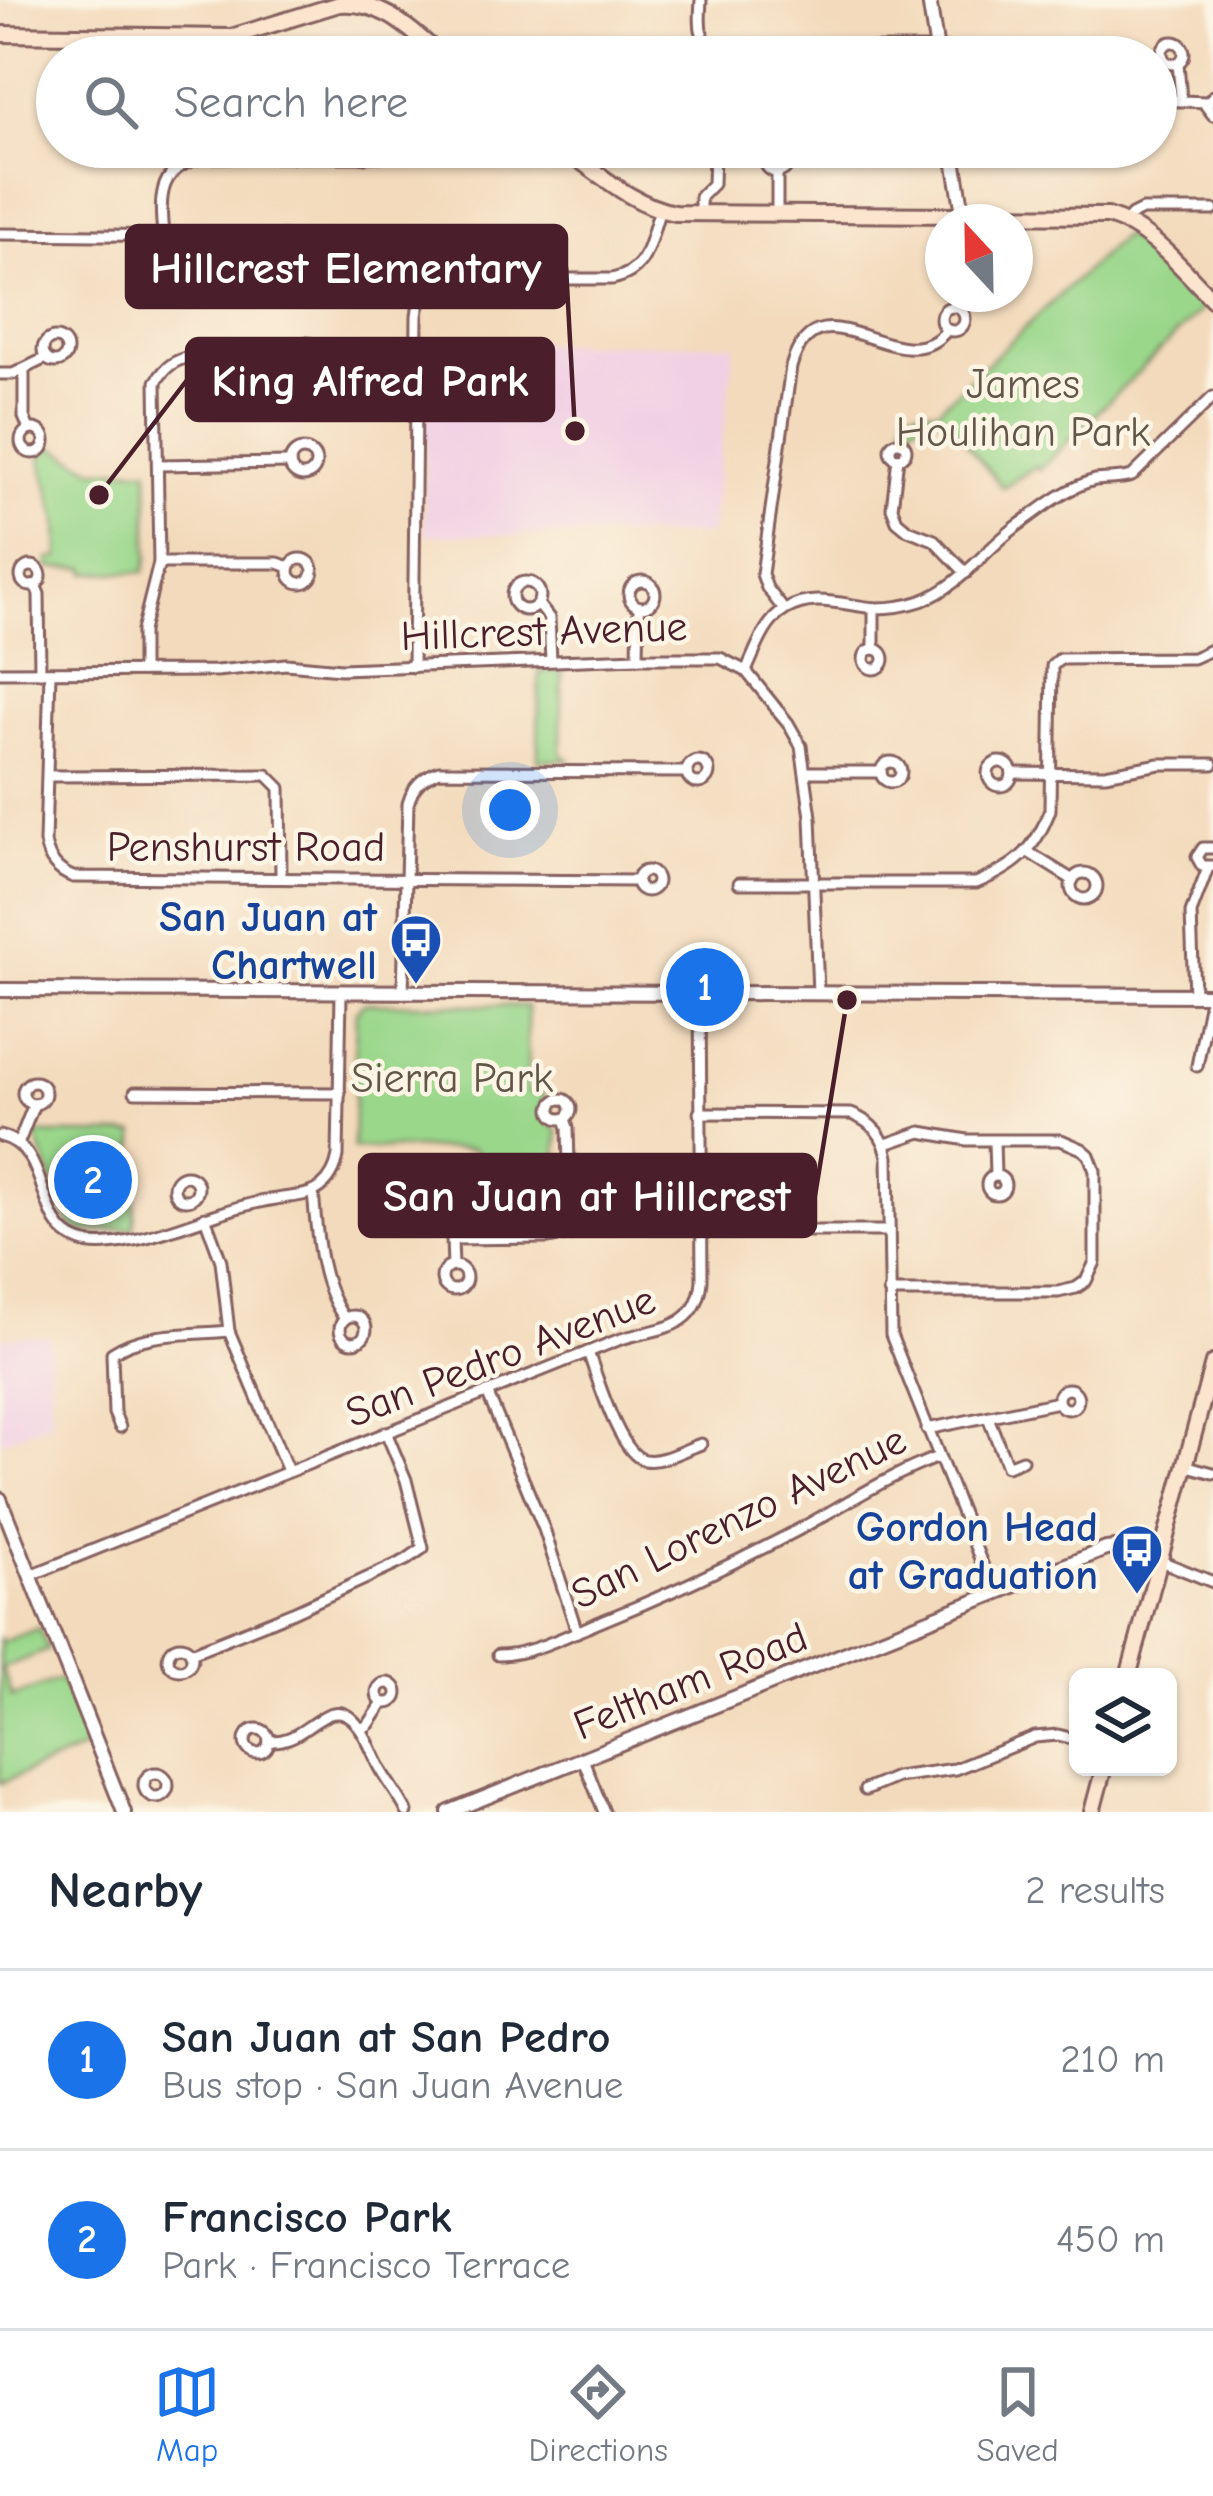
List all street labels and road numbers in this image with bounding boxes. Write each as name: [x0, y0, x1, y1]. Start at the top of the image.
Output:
street label: Hillcrest Avenue: [400, 602, 688, 661]
street label: Penshurst Road: [107, 823, 385, 872]
street label: San Pedro Avenue: [339, 1275, 662, 1438]
street label: San Lorenzo Avenue: [563, 1415, 914, 1620]
street label: Feltham Road: [567, 1612, 815, 1751]

